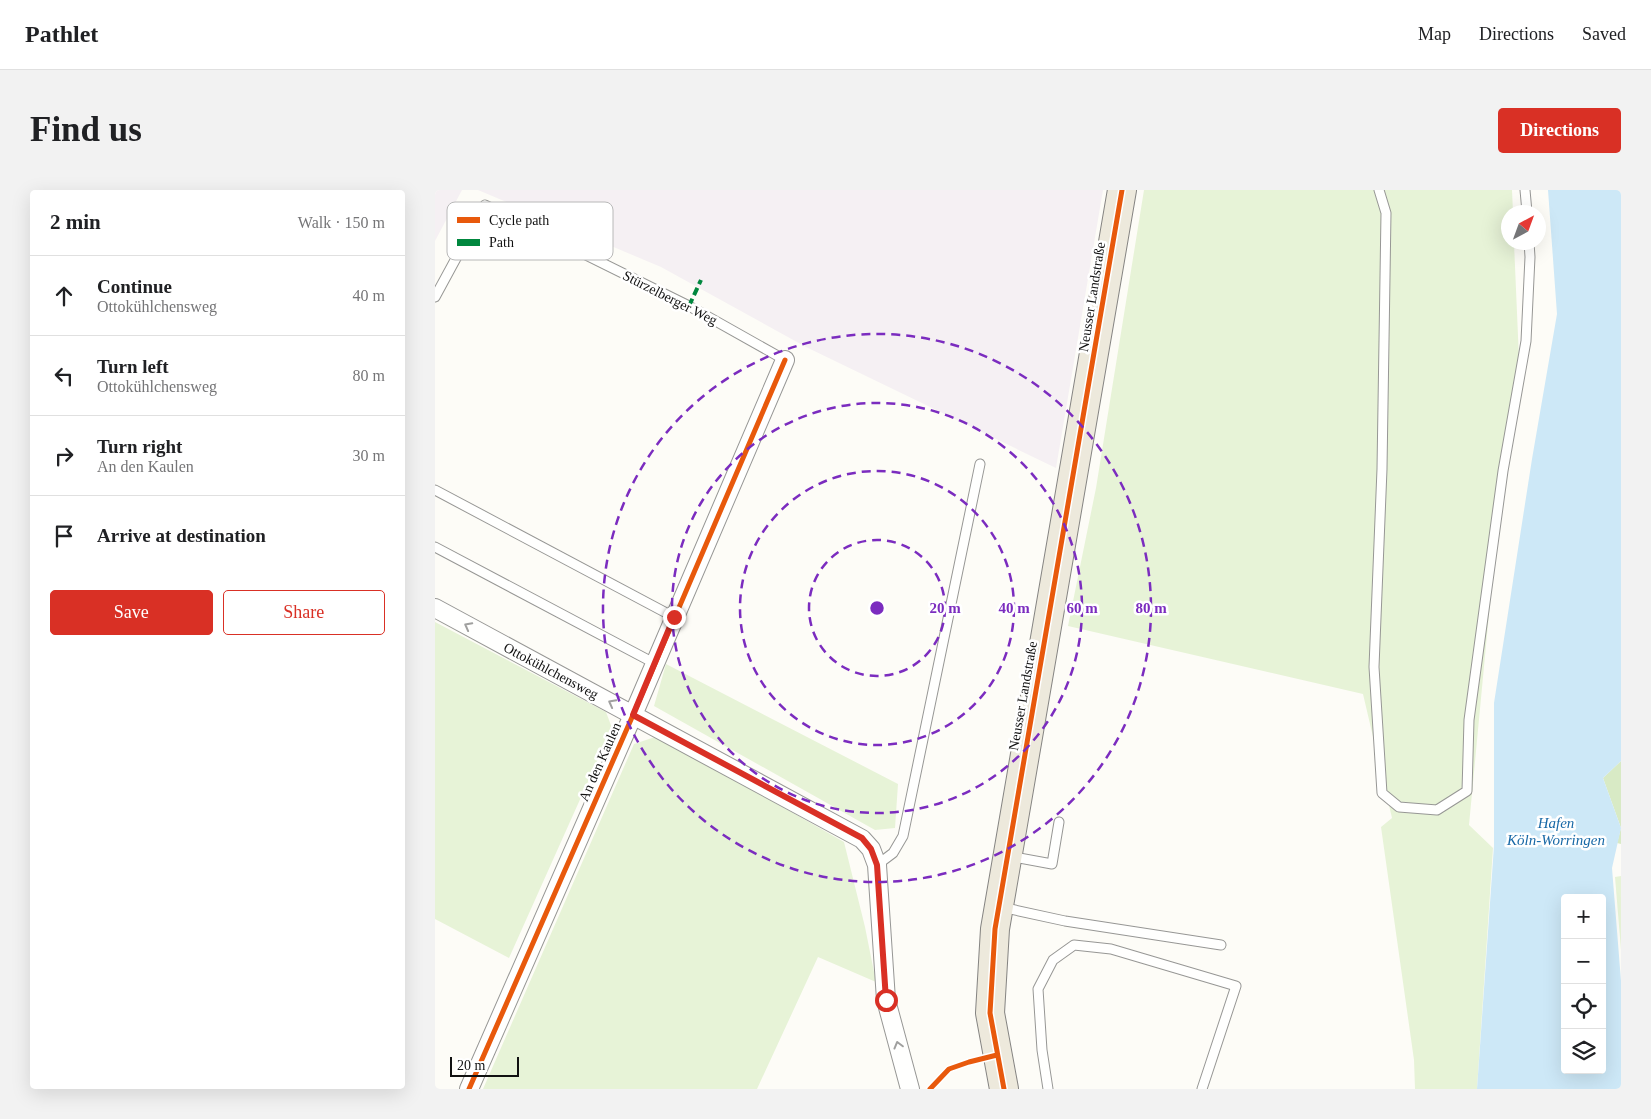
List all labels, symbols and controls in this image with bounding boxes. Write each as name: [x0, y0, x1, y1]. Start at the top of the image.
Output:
text: Pathlet: [25, 21, 98, 47]
text: Map: [1418, 24, 1451, 44]
text: Directions: [1479, 24, 1554, 44]
text: Saved: [1582, 24, 1626, 44]
button: Directions: [1498, 108, 1621, 153]
text: Find us: [30, 110, 142, 149]
legend: [447, 202, 613, 260]
north arrow: [1501, 205, 1546, 250]
text: 2 min: [50, 210, 101, 234]
text: Cycle path: [489, 213, 549, 228]
text: Walk · 150 m: [298, 214, 385, 231]
text: Path: [489, 235, 514, 250]
street label: Neusser Landstraße: [1076, 241, 1108, 353]
street label: Stürzelberger Weg: [620, 268, 720, 328]
text: Continue: [97, 276, 172, 297]
icon: ahead: [50, 282, 78, 310]
text: 40 m: [353, 287, 385, 304]
text: Ottokühlchensweg: [97, 298, 217, 315]
text: Turn left: [97, 356, 169, 377]
icon: left: [50, 362, 78, 390]
text: 80 m: [353, 367, 385, 384]
text: Ottokühlchensweg: [97, 378, 217, 395]
text: Turn right: [97, 436, 182, 457]
icon: right: [50, 442, 78, 470]
text: 30 m: [353, 447, 385, 464]
text: An den Kaulen: [97, 458, 194, 475]
icon: arrive: [50, 522, 78, 550]
text: Arrive at destination: [97, 525, 266, 546]
button: Save: [50, 590, 213, 635]
button: Share: [223, 590, 385, 635]
centre of rings: [868, 599, 886, 617]
text: 20 m: [929, 600, 961, 616]
text: 40 m: [998, 600, 1030, 616]
text: 60 m: [1066, 600, 1098, 616]
text: 80 m: [1135, 600, 1167, 616]
route end: [663, 606, 686, 629]
one-way arrow: [465, 623, 474, 633]
street label: Ottokühlchensweg: [501, 640, 601, 702]
street label: Neusser Landstraße: [1006, 640, 1040, 752]
one-way arrow: [608, 699, 617, 709]
street label: An den Kaulen: [576, 720, 624, 804]
water label: Hafen Köln-Worringen: [1506, 815, 1605, 848]
map controls: [1561, 894, 1606, 1074]
button: +: [1561, 894, 1606, 939]
button: −: [1561, 939, 1606, 984]
button: locate: [1561, 984, 1606, 1029]
route start: [875, 989, 898, 1012]
button: layers: [1561, 1029, 1606, 1074]
one-way arrow: [893, 1040, 904, 1049]
scale bar: [450, 1054, 519, 1077]
text: 20 m: [457, 1058, 485, 1073]

